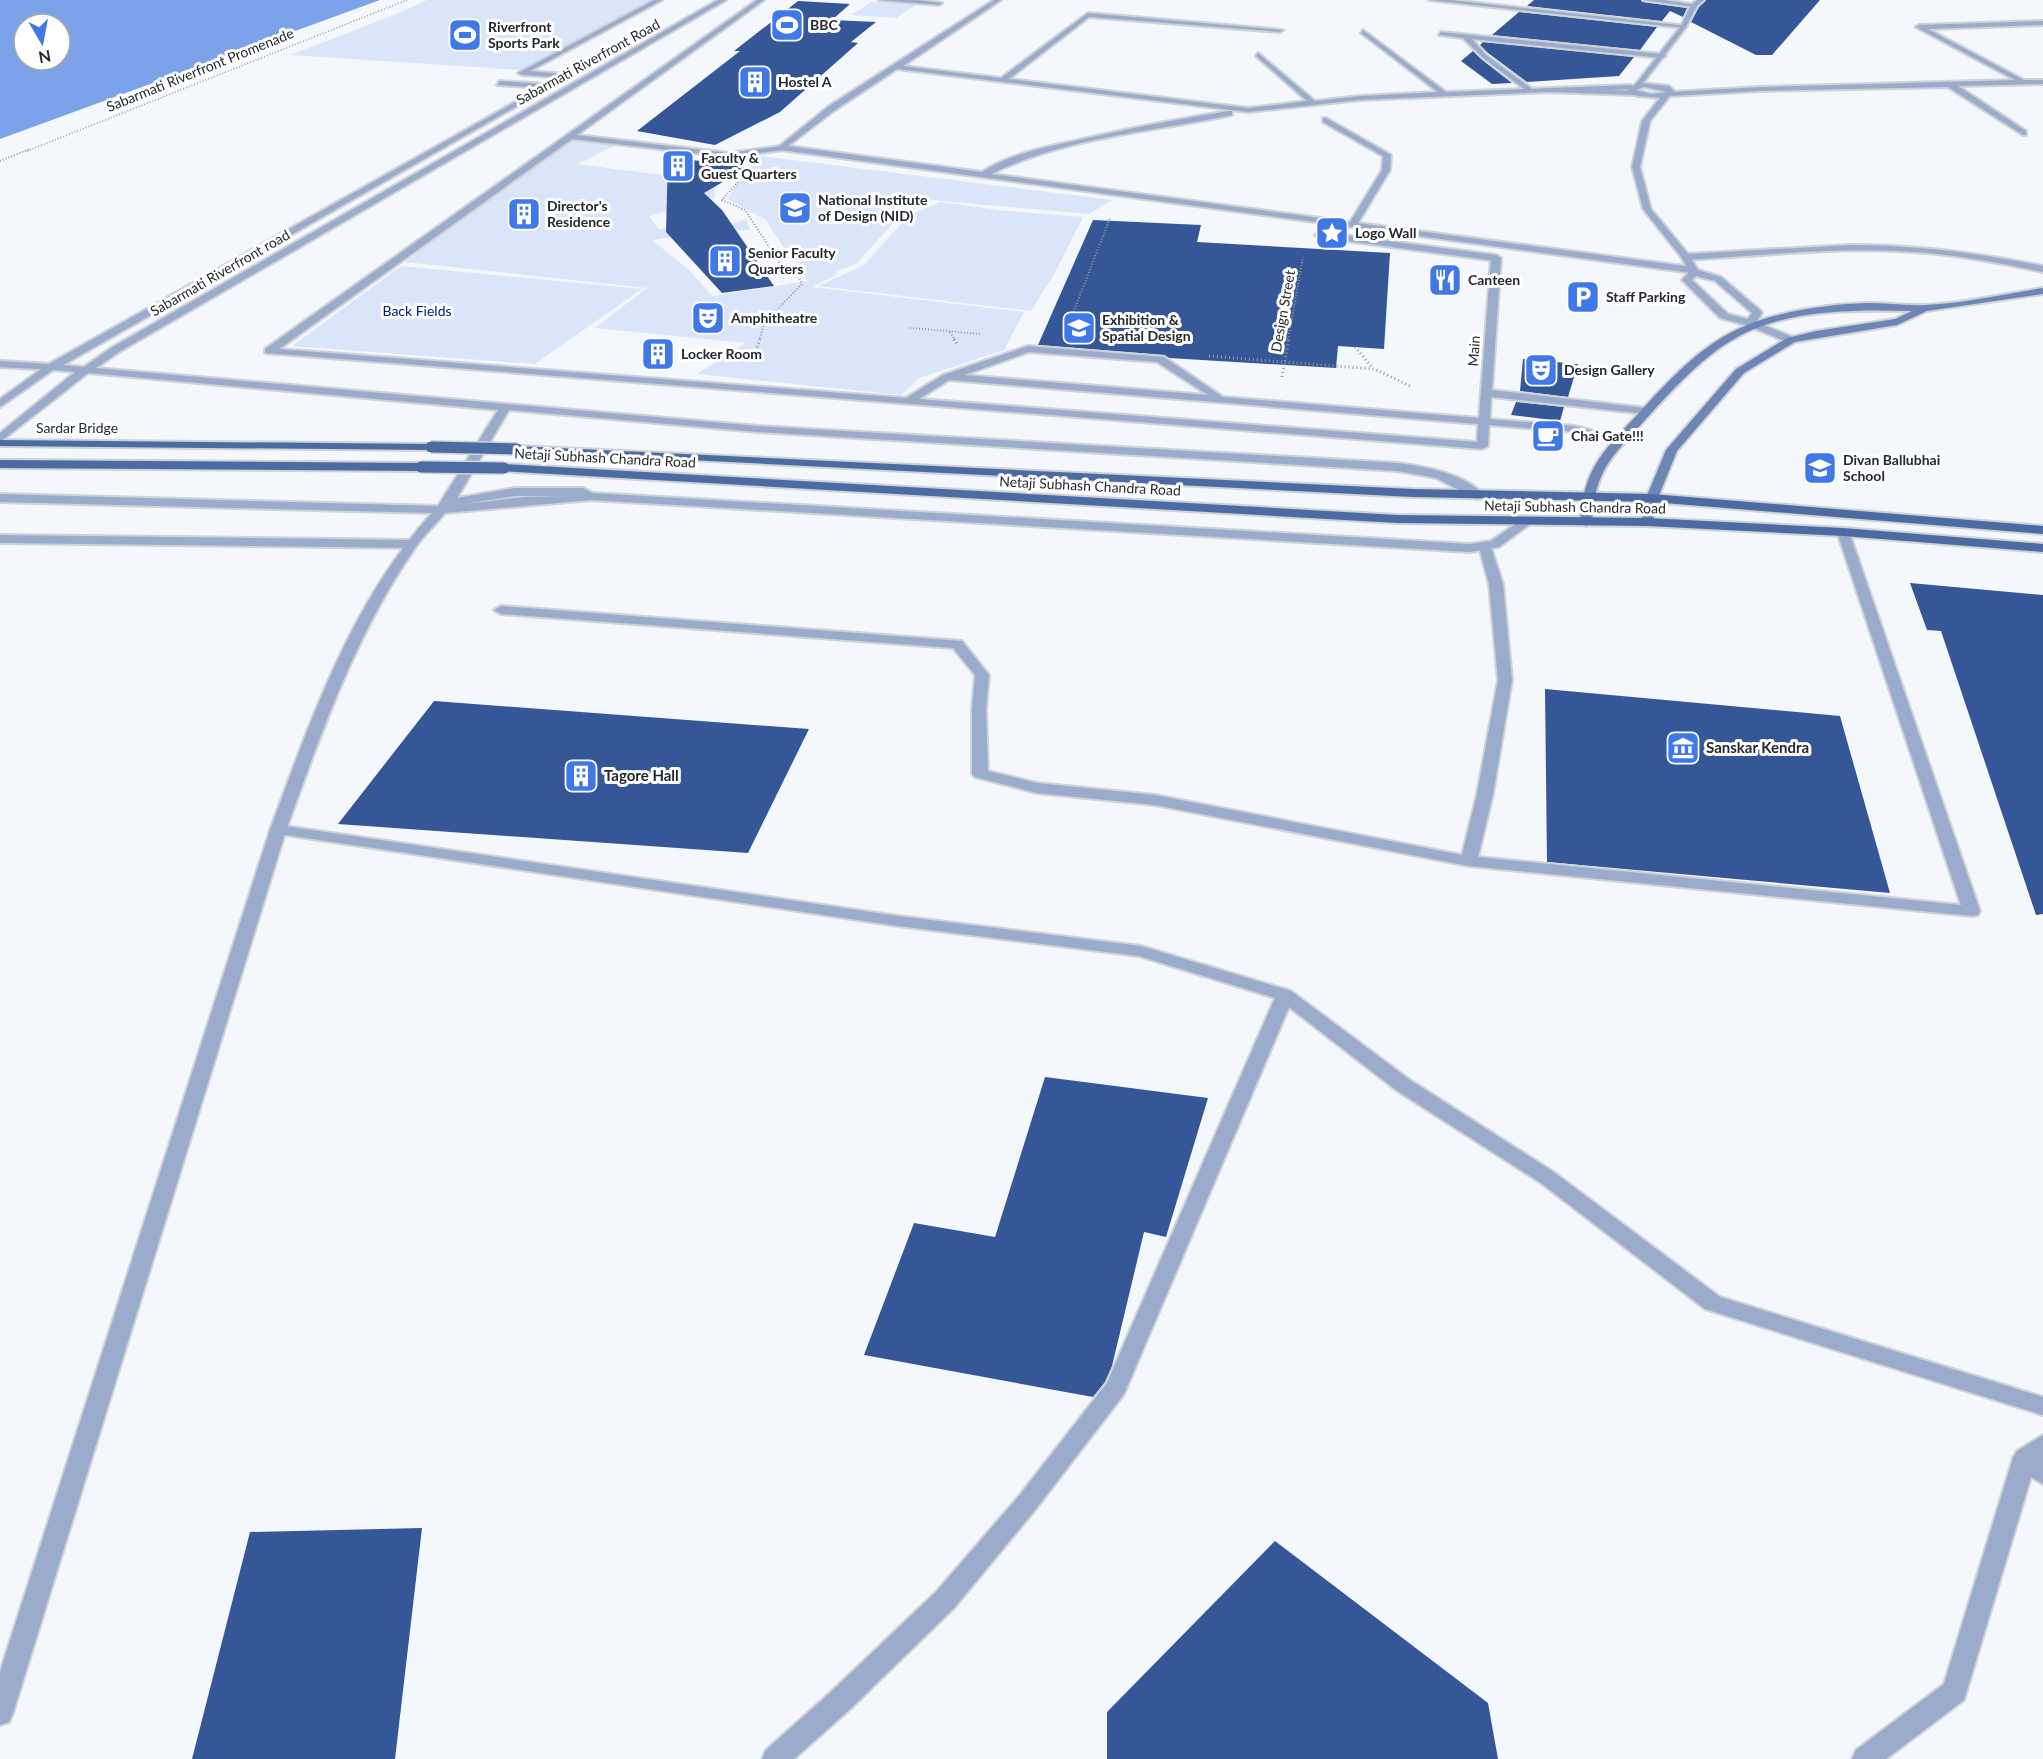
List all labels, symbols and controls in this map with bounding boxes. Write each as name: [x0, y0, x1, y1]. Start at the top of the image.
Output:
sports icon: BBC: [769, 7, 805, 43]
north arrow: [12, 12, 72, 72]
street label: Sabarmati Riverfront Road: [513, 15, 663, 108]
place label: BBC: [810, 16, 838, 33]
sports icon: Riverfront Sports Park: [447, 17, 483, 53]
place label: Riverfront Sports Park: [488, 18, 560, 51]
street label: Sabarmati Riverfront Promenade: [104, 24, 296, 115]
text: N: [37, 47, 52, 68]
building icon: Hostel A: [737, 64, 773, 100]
place label: Hostel A: [778, 73, 832, 90]
building icon: Faculty & Guest Quarters: [660, 148, 696, 184]
place label: Faculty & Guest Quarters: [701, 149, 797, 182]
school or university icon: National Institute of Design (NID): [777, 190, 813, 226]
place label: National Institute of Design (NID): [818, 191, 928, 224]
building icon: Director's Residence: [506, 196, 542, 232]
place label: Director's Residence: [547, 197, 611, 230]
place icon: Logo Wall: [1314, 215, 1350, 251]
place label: Logo Wall: [1355, 224, 1416, 241]
street label: Sabarmati Riverfront road: [147, 226, 292, 319]
building icon: Senior Faculty Quarters: [707, 243, 743, 279]
place label: Senior Faculty Quarters: [748, 244, 836, 277]
restaurant icon: Canteen: [1427, 262, 1463, 298]
street label: Design Street: [1267, 269, 1298, 353]
place label: Canteen: [1468, 271, 1520, 288]
parking icon: Staff Parking: [1565, 279, 1601, 315]
place label: Staff Parking: [1606, 288, 1686, 305]
theatre icon: Amphitheatre: [690, 300, 726, 336]
park label: Back Fields: [382, 302, 452, 319]
place label: Amphitheatre: [730, 309, 818, 326]
school or university icon: Exhibition & Spatial Design: [1061, 310, 1097, 346]
place label: Exhibition & Spatial Design: [1102, 311, 1191, 344]
street label: Main: [1464, 335, 1483, 367]
building icon: Locker Room: [640, 336, 676, 372]
place label: Locker Room: [681, 345, 762, 362]
theatre icon: Design Gallery: [1523, 352, 1559, 388]
place label: Design Gallery: [1564, 361, 1655, 378]
cafe icon: Chai Gate!!!: [1530, 418, 1566, 454]
street label: Sardar Bridge: [36, 419, 118, 436]
place label: Chai Gate!!!: [1571, 427, 1644, 444]
street label: Netaji Subhash Chandra Road: [514, 444, 696, 471]
school or university icon: Divan Ballubhai School: [1802, 450, 1838, 486]
place label: Divan Ballubhai School: [1843, 451, 1940, 484]
street label: Netaji Subhash Chandra Road: [999, 472, 1181, 499]
street label: Netaji Subhash Chandra Road: [1484, 496, 1666, 517]
museum icon: Sanskar Kendra: [1665, 730, 1701, 766]
place label: Sanskar Kendra: [1706, 738, 1809, 756]
building icon: Tagore Hall: [563, 758, 599, 794]
place label: Tagore Hall: [604, 766, 679, 784]

